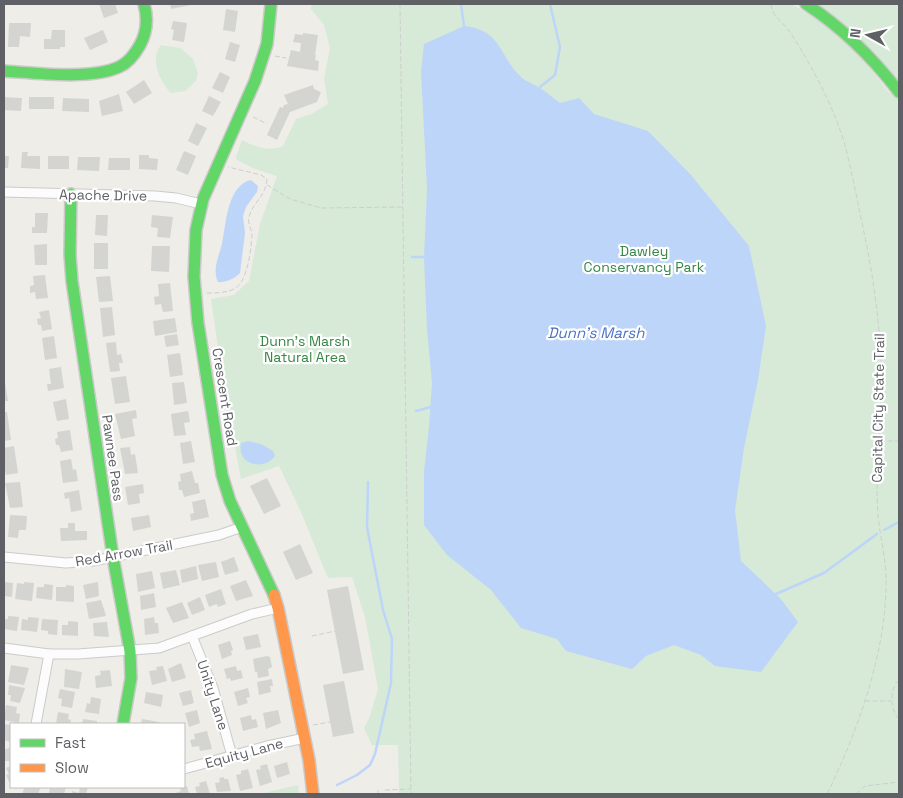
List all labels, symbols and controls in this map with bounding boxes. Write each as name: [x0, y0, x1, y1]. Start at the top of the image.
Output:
north arrow: [843, 10, 893, 60]
text: N: [846, 27, 865, 39]
street label: Apache Drive: [59, 185, 147, 205]
park label: Dawley Conservancy Park: [584, 242, 705, 276]
water label: Dunn's Marsh: [548, 323, 645, 342]
park label: Dunn's Marsh Natural Area: [260, 332, 350, 366]
street label: Capital City State Trail: [868, 333, 888, 483]
street label: Crescent Road: [208, 347, 242, 447]
street label: Pawnee Pass: [98, 414, 128, 502]
street label: Red Arrow Trail: [74, 536, 174, 570]
street label: Unity Lane: [193, 658, 233, 732]
legend: [10, 723, 185, 788]
text: Fast: [55, 733, 86, 752]
street label: Equity Lane: [203, 734, 285, 772]
text: Slow: [55, 758, 89, 777]

